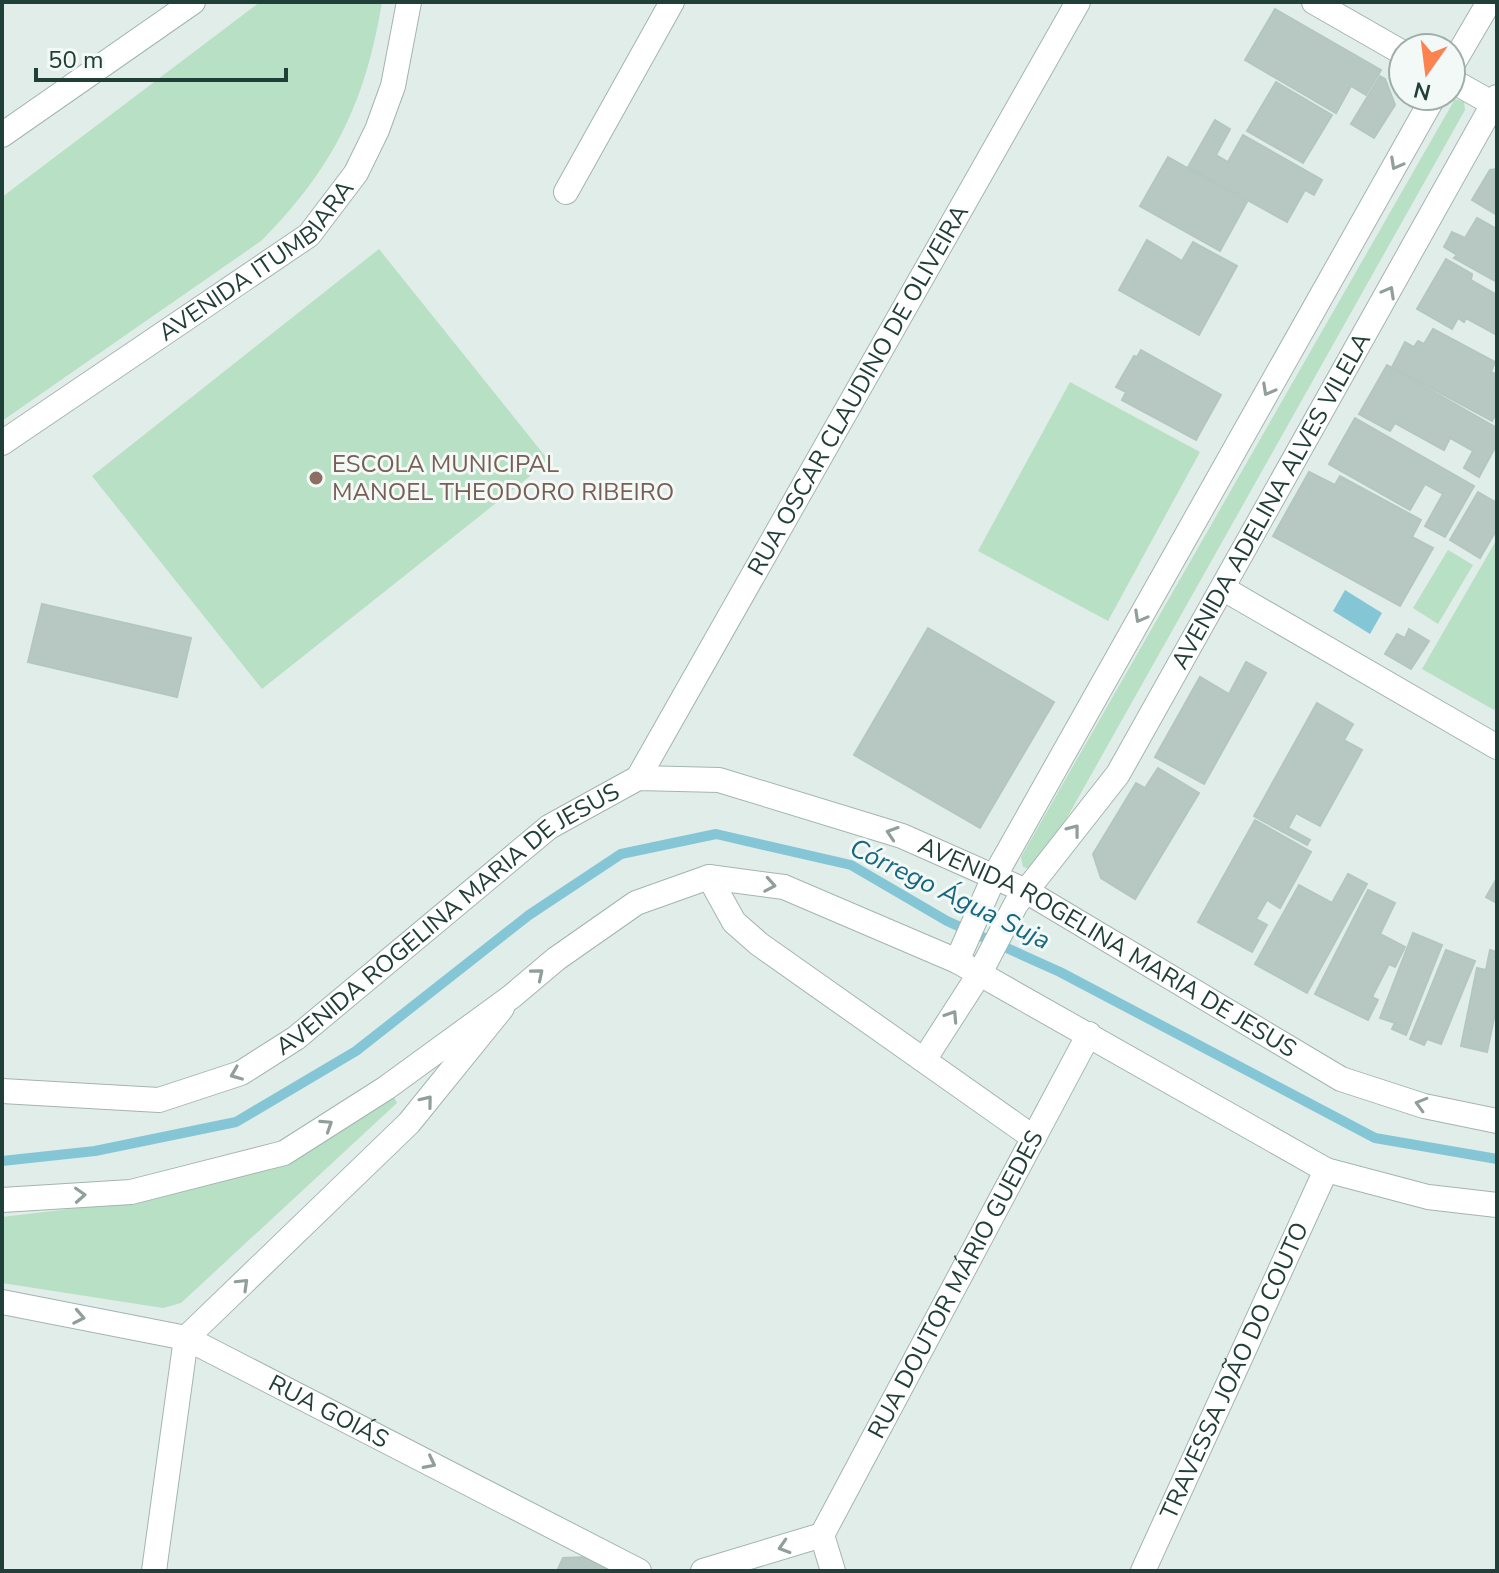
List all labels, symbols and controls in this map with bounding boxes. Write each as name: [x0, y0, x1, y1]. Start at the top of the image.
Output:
scale bar: [36, 32, 286, 82]
north arrow: [1387, 32, 1467, 112]
text: 50 m: [48, 44, 104, 76]
text: N: [1411, 74, 1434, 107]
one-way arrow: [1390, 155, 1406, 170]
street label: AVENIDA ITUMBIARA: [152, 173, 361, 348]
street label: RUA OSCAR CLAUDINO DE OLIVEIRA: [740, 198, 976, 581]
one-way arrow: [1379, 286, 1394, 300]
street label: AVENIDA ADELINA ALVES VILELA: [1164, 326, 1378, 675]
one-way arrow: [1262, 382, 1278, 396]
place label: ESCOLA MUNICIPAL MANOEL THEODORO RIBEIRO: [332, 448, 674, 508]
marker: ESCOLA MUNICIPAL MANOEL THEODORO RIBEIRO: [307, 469, 325, 487]
one-way arrow: [1135, 609, 1150, 623]
street label: AVENIDA ROGELINA MARIA DE JESUS: [270, 775, 625, 1063]
one-way arrow: [1064, 824, 1078, 839]
one-way arrow: [886, 827, 900, 843]
street label: AVENIDA ROGELINA MARIA DE JESUS: [913, 829, 1303, 1065]
water label: Córrego Água Suja: [844, 830, 1056, 958]
one-way arrow: [763, 875, 777, 892]
one-way arrow: [529, 969, 543, 984]
one-way arrow: [942, 1010, 957, 1025]
one-way arrow: [229, 1064, 244, 1080]
one-way arrow: [417, 1096, 432, 1110]
one-way arrow: [1414, 1097, 1428, 1114]
one-way arrow: [318, 1120, 333, 1135]
street label: RUA DOUTOR MÁRIO GUEDES: [860, 1125, 1051, 1444]
one-way arrow: [74, 1187, 87, 1204]
street label: TRAVESSA JOÃO DO COUTO: [1153, 1217, 1316, 1525]
one-way arrow: [234, 1278, 248, 1293]
one-way arrow: [71, 1308, 85, 1325]
street label: RUA GOIÁS: [263, 1367, 394, 1456]
one-way arrow: [422, 1454, 437, 1469]
one-way arrow: [777, 1538, 791, 1554]

